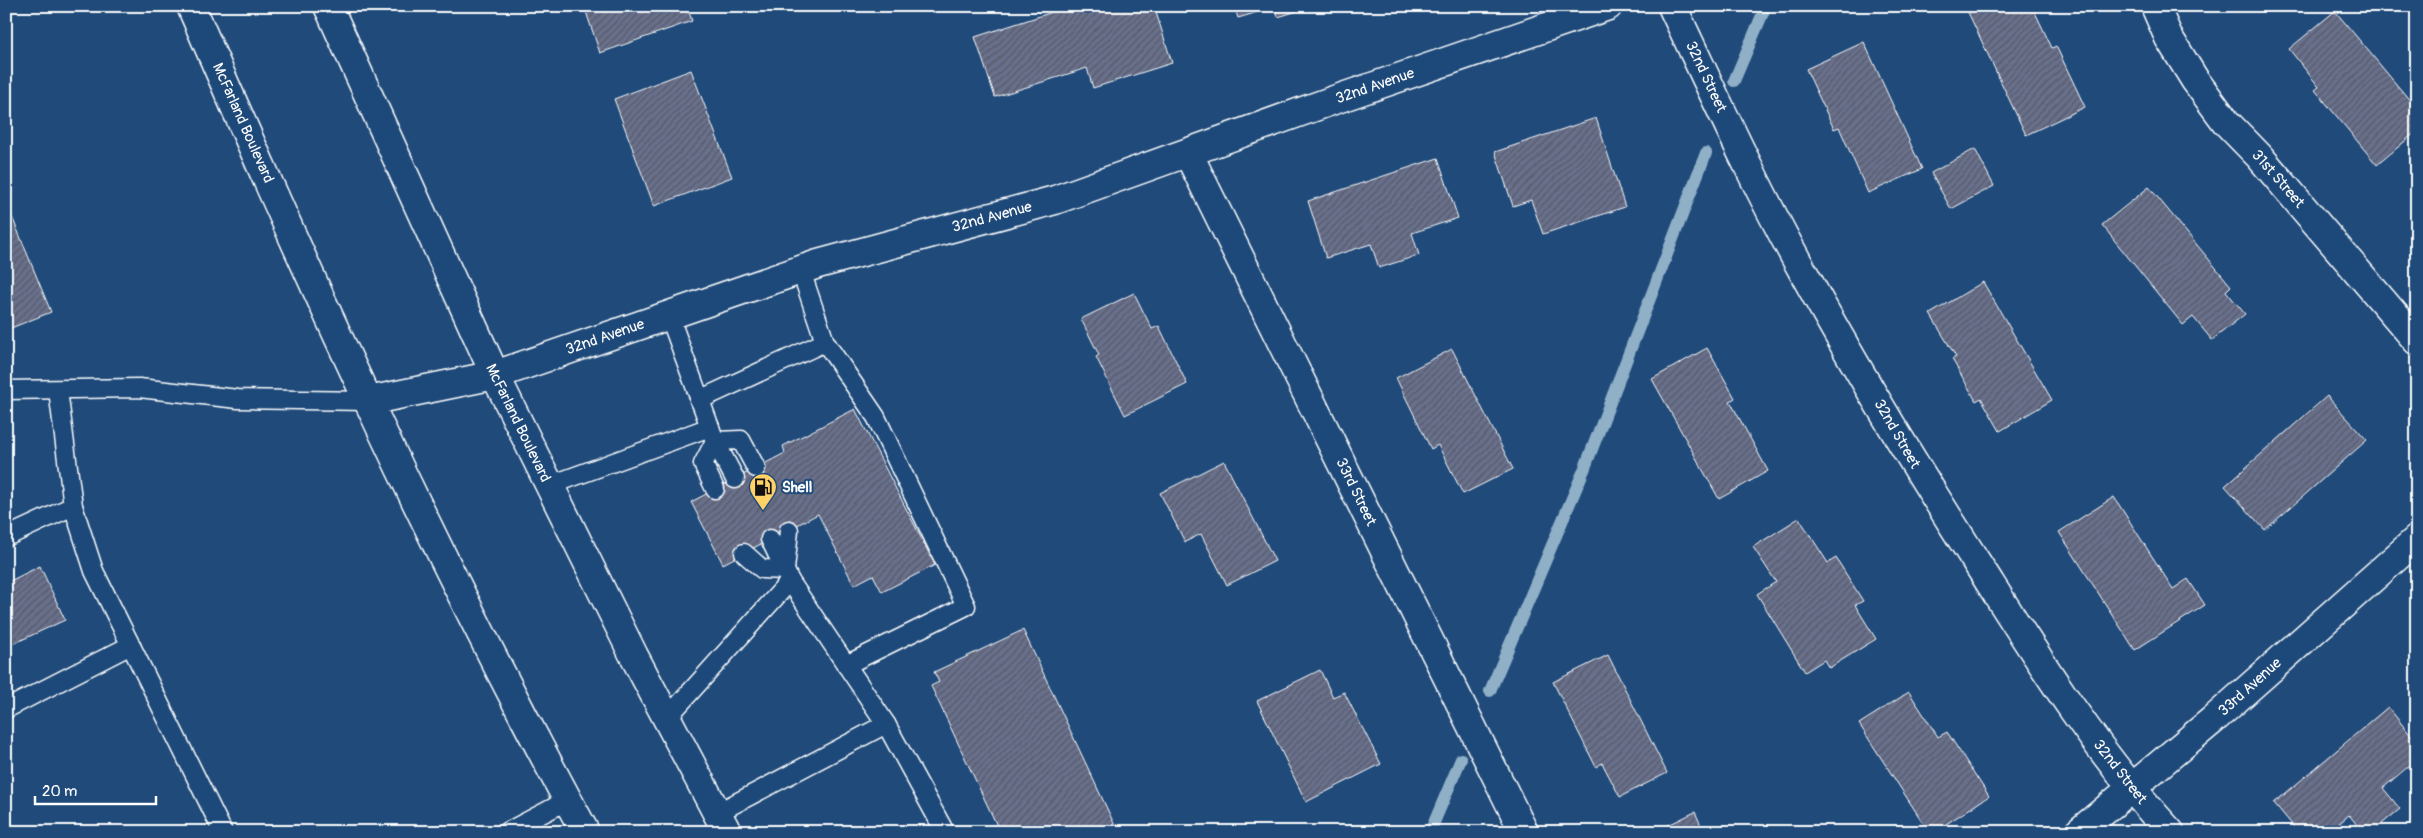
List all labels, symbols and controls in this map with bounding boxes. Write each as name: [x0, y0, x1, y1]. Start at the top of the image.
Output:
street label: 32nd Street: [1681, 38, 1731, 117]
street label: McFarland Boulevard: [208, 60, 278, 186]
street label: 32nd Avenue: [1333, 63, 1417, 108]
street label: 31st Street: [2248, 146, 2309, 213]
street label: 32nd Avenue: [950, 197, 1035, 237]
street label: 32nd Avenue: [563, 314, 647, 359]
street label: McFarland Boulevard: [481, 361, 555, 485]
street label: 32nd Street: [1870, 396, 1925, 473]
street label: 33rd Street: [1331, 455, 1381, 530]
fuel station icon: Shell: [748, 472, 778, 511]
place label: Shell: [782, 478, 812, 497]
street label: 33rd Avenue: [2214, 653, 2286, 720]
street label: 32nd Street: [2089, 736, 2152, 809]
scale bar: [35, 773, 156, 805]
text: 20 m: [42, 782, 77, 801]

